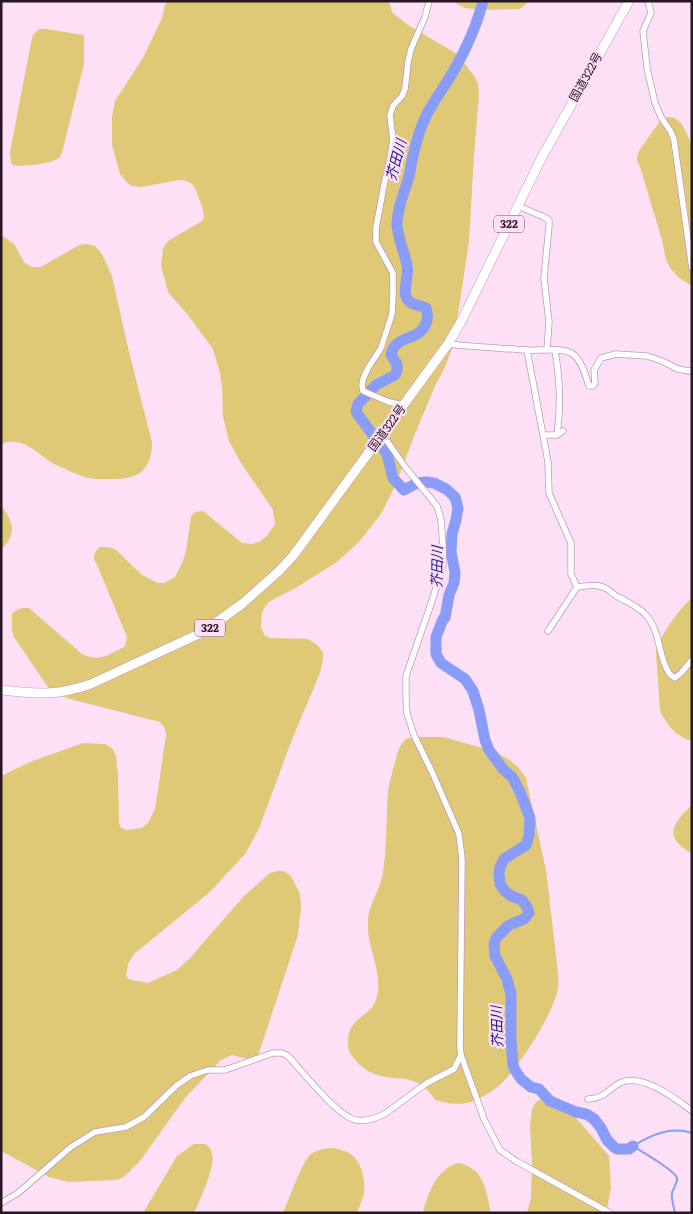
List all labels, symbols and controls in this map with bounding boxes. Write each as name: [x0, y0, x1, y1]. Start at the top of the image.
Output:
street label: 国道322号: [564, 48, 606, 105]
water label: 芥田川: [380, 135, 411, 183]
road number: 322: [494, 215, 524, 232]
street label: 国道322号: [363, 400, 409, 455]
water label: 芥田川: [426, 544, 446, 588]
road number: 322: [195, 620, 225, 636]
water label: 芥田川: [485, 1004, 507, 1048]

